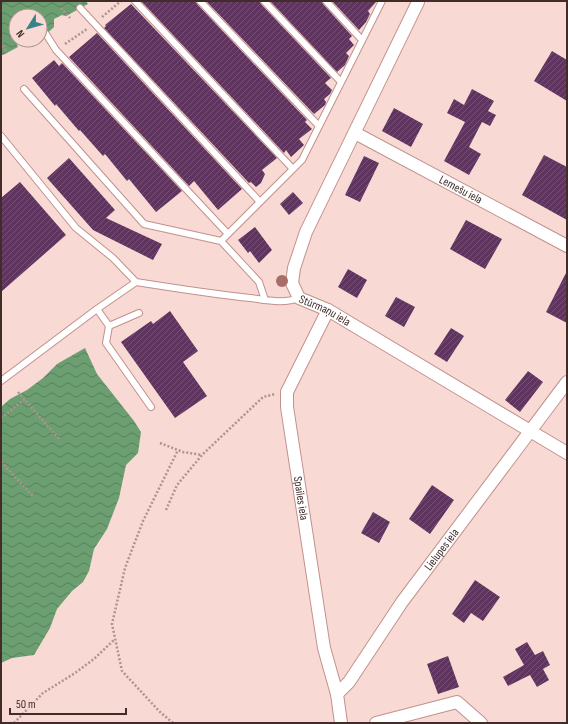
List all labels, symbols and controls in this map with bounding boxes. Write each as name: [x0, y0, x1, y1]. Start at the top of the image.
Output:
north arrow: [8, 8, 48, 48]
text: N: [13, 27, 27, 40]
street label: Lemešu iela: [437, 172, 485, 207]
street label: Stūrmaņu iela: [297, 291, 354, 329]
street label: Spailes iela: [290, 475, 312, 522]
street label: Lielupes iela: [421, 525, 462, 573]
scale bar: [10, 690, 126, 716]
text: 50 m: [16, 697, 36, 712]

